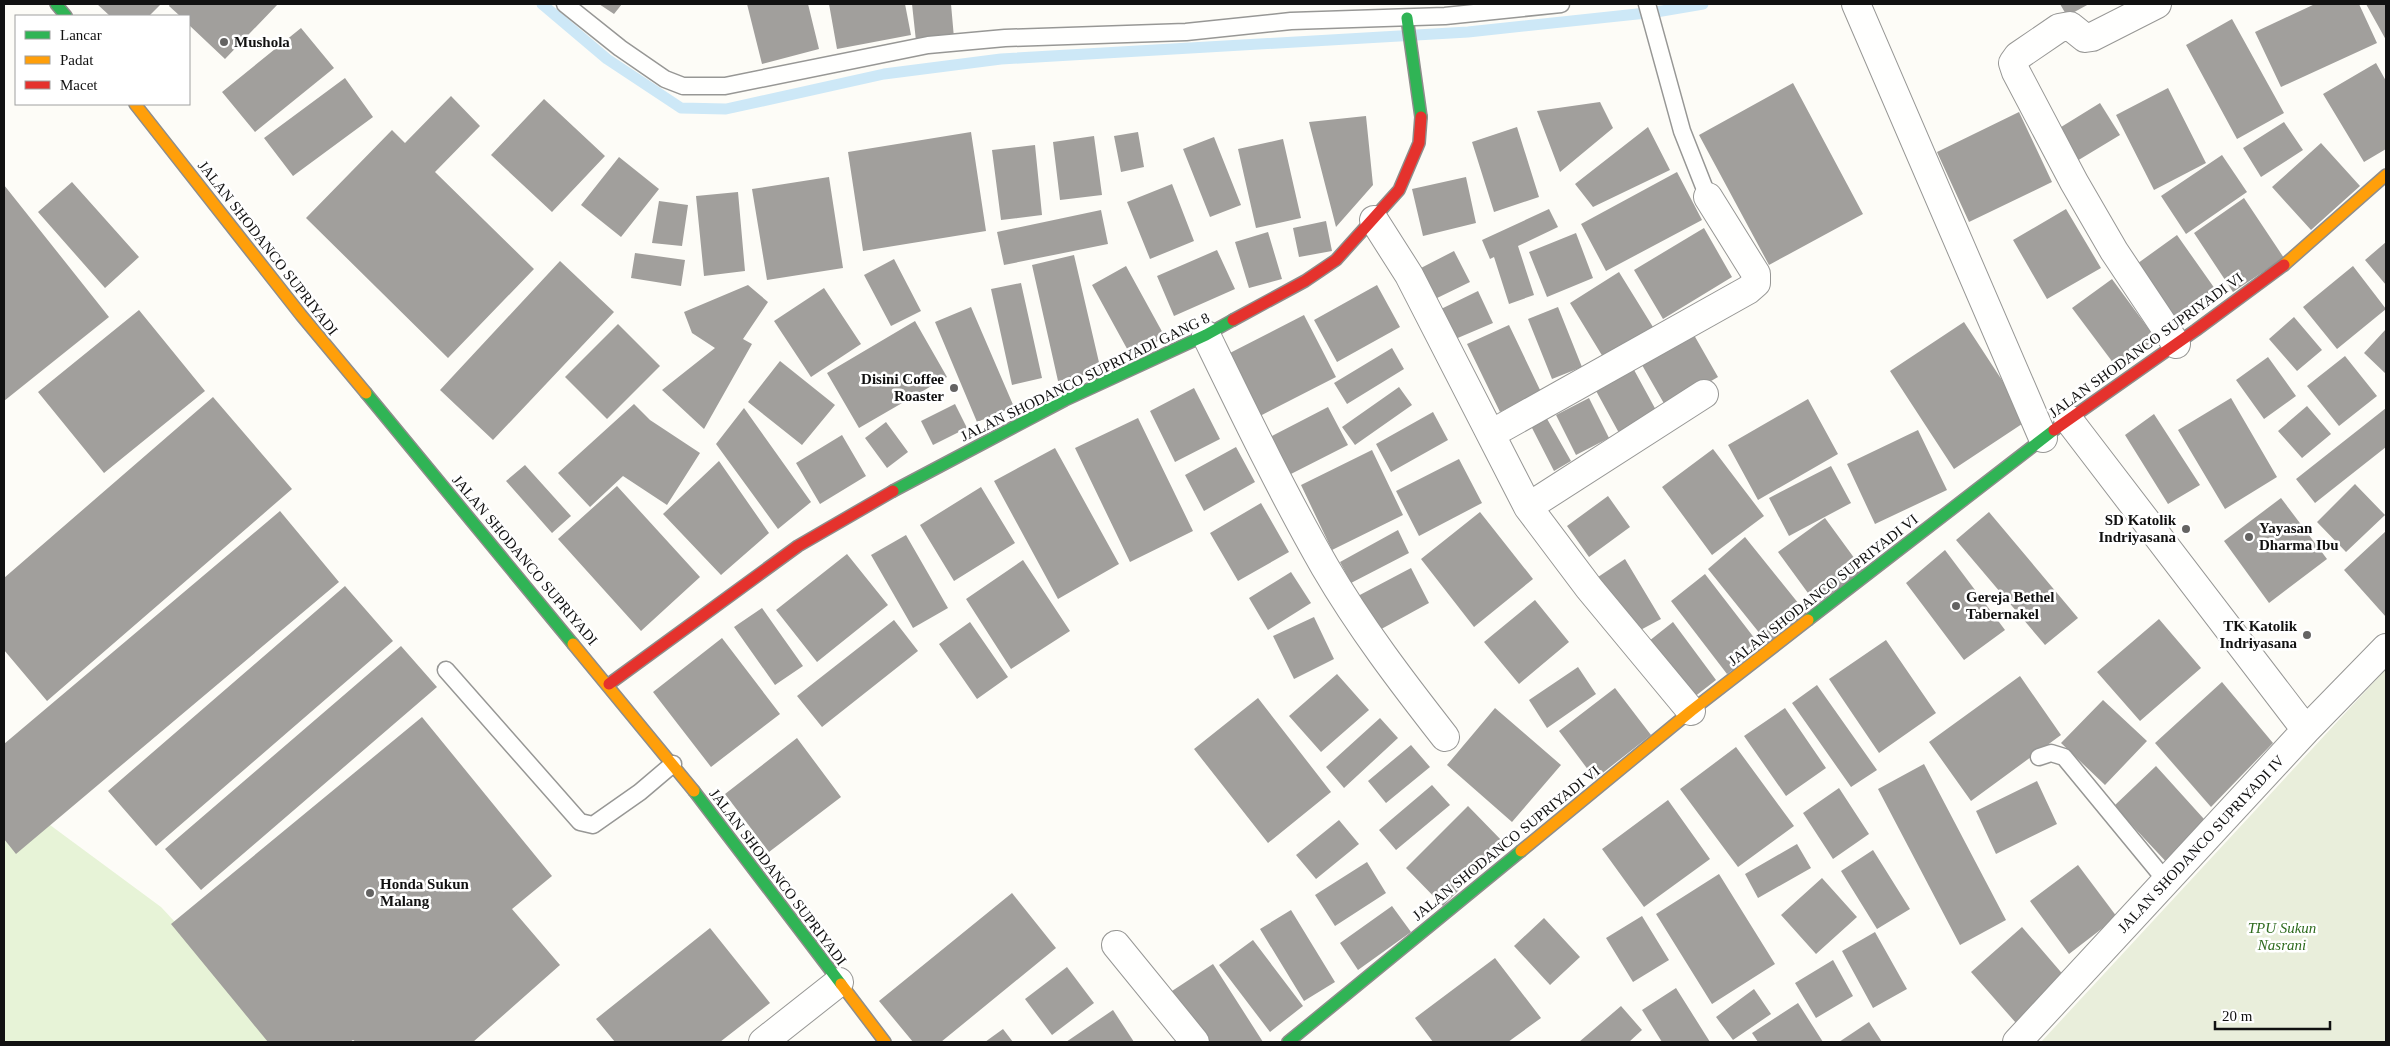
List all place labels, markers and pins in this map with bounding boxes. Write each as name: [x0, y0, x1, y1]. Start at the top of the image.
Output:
place label: Mushola: [234, 34, 290, 50]
marker: Mushola: [218, 36, 230, 48]
place label: Disini Coffee Roaster: [861, 371, 944, 404]
marker: Disini Coffee Roaster: [948, 382, 960, 394]
place label: SD Katolik Indriyasana: [2098, 512, 2177, 545]
place label: Yayasan Dharma Ibu: [2259, 520, 2339, 553]
marker: SD Katolik Indriyasana: [2180, 523, 2192, 535]
marker: Yayasan Dharma Ibu: [2243, 531, 2255, 543]
place label: Gereja Bethel Tabernakel: [1966, 589, 2054, 622]
marker: Gereja Bethel Tabernakel: [1950, 600, 1962, 612]
place label: TK Katolik Indriyasana: [2219, 618, 2298, 651]
marker: TK Katolik Indriyasana: [2301, 629, 2313, 641]
place label: Honda Sukun Malang: [380, 876, 469, 909]
marker: Honda Sukun Malang: [364, 887, 376, 899]

